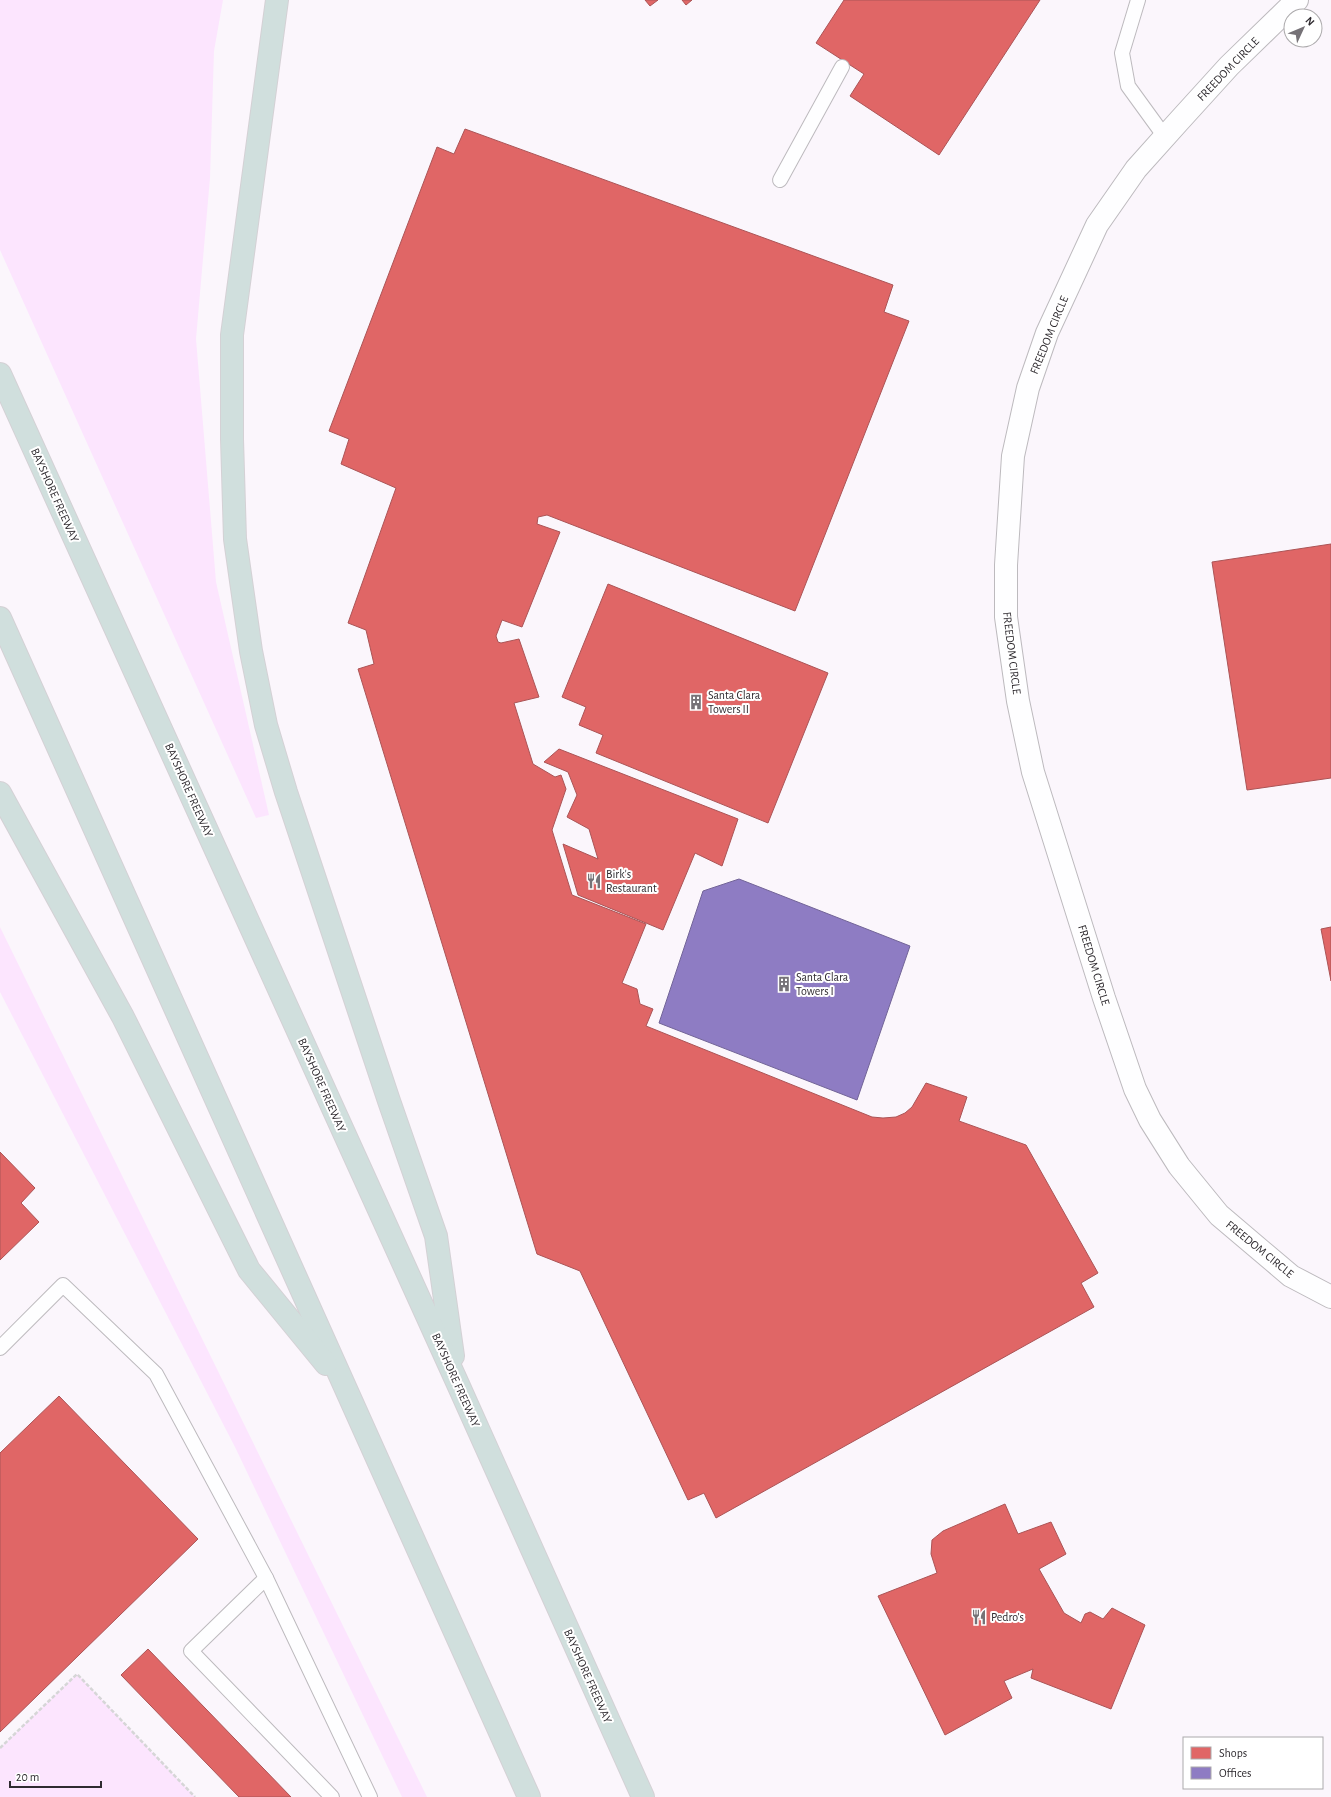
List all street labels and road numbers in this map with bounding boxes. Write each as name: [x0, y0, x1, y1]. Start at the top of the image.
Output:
street label: FREEDOM CIRCLE: [1195, 35, 1261, 103]
street label: FREEDOM CIRCLE: [1028, 294, 1070, 376]
street label: BAYSHORE FREEWAY: [29, 446, 81, 544]
street label: FREEDOM CIRCLE: [1001, 611, 1023, 695]
street label: BAYSHORE FREEWAY: [163, 741, 215, 839]
street label: FREEDOM CIRCLE: [1076, 923, 1112, 1007]
street label: BAYSHORE FREEWAY: [296, 1036, 348, 1134]
street label: FREEDOM CIRCLE: [1224, 1218, 1296, 1280]
street label: BAYSHORE FREEWAY: [430, 1331, 482, 1429]
street label: BAYSHORE FREEWAY: [562, 1627, 614, 1725]

